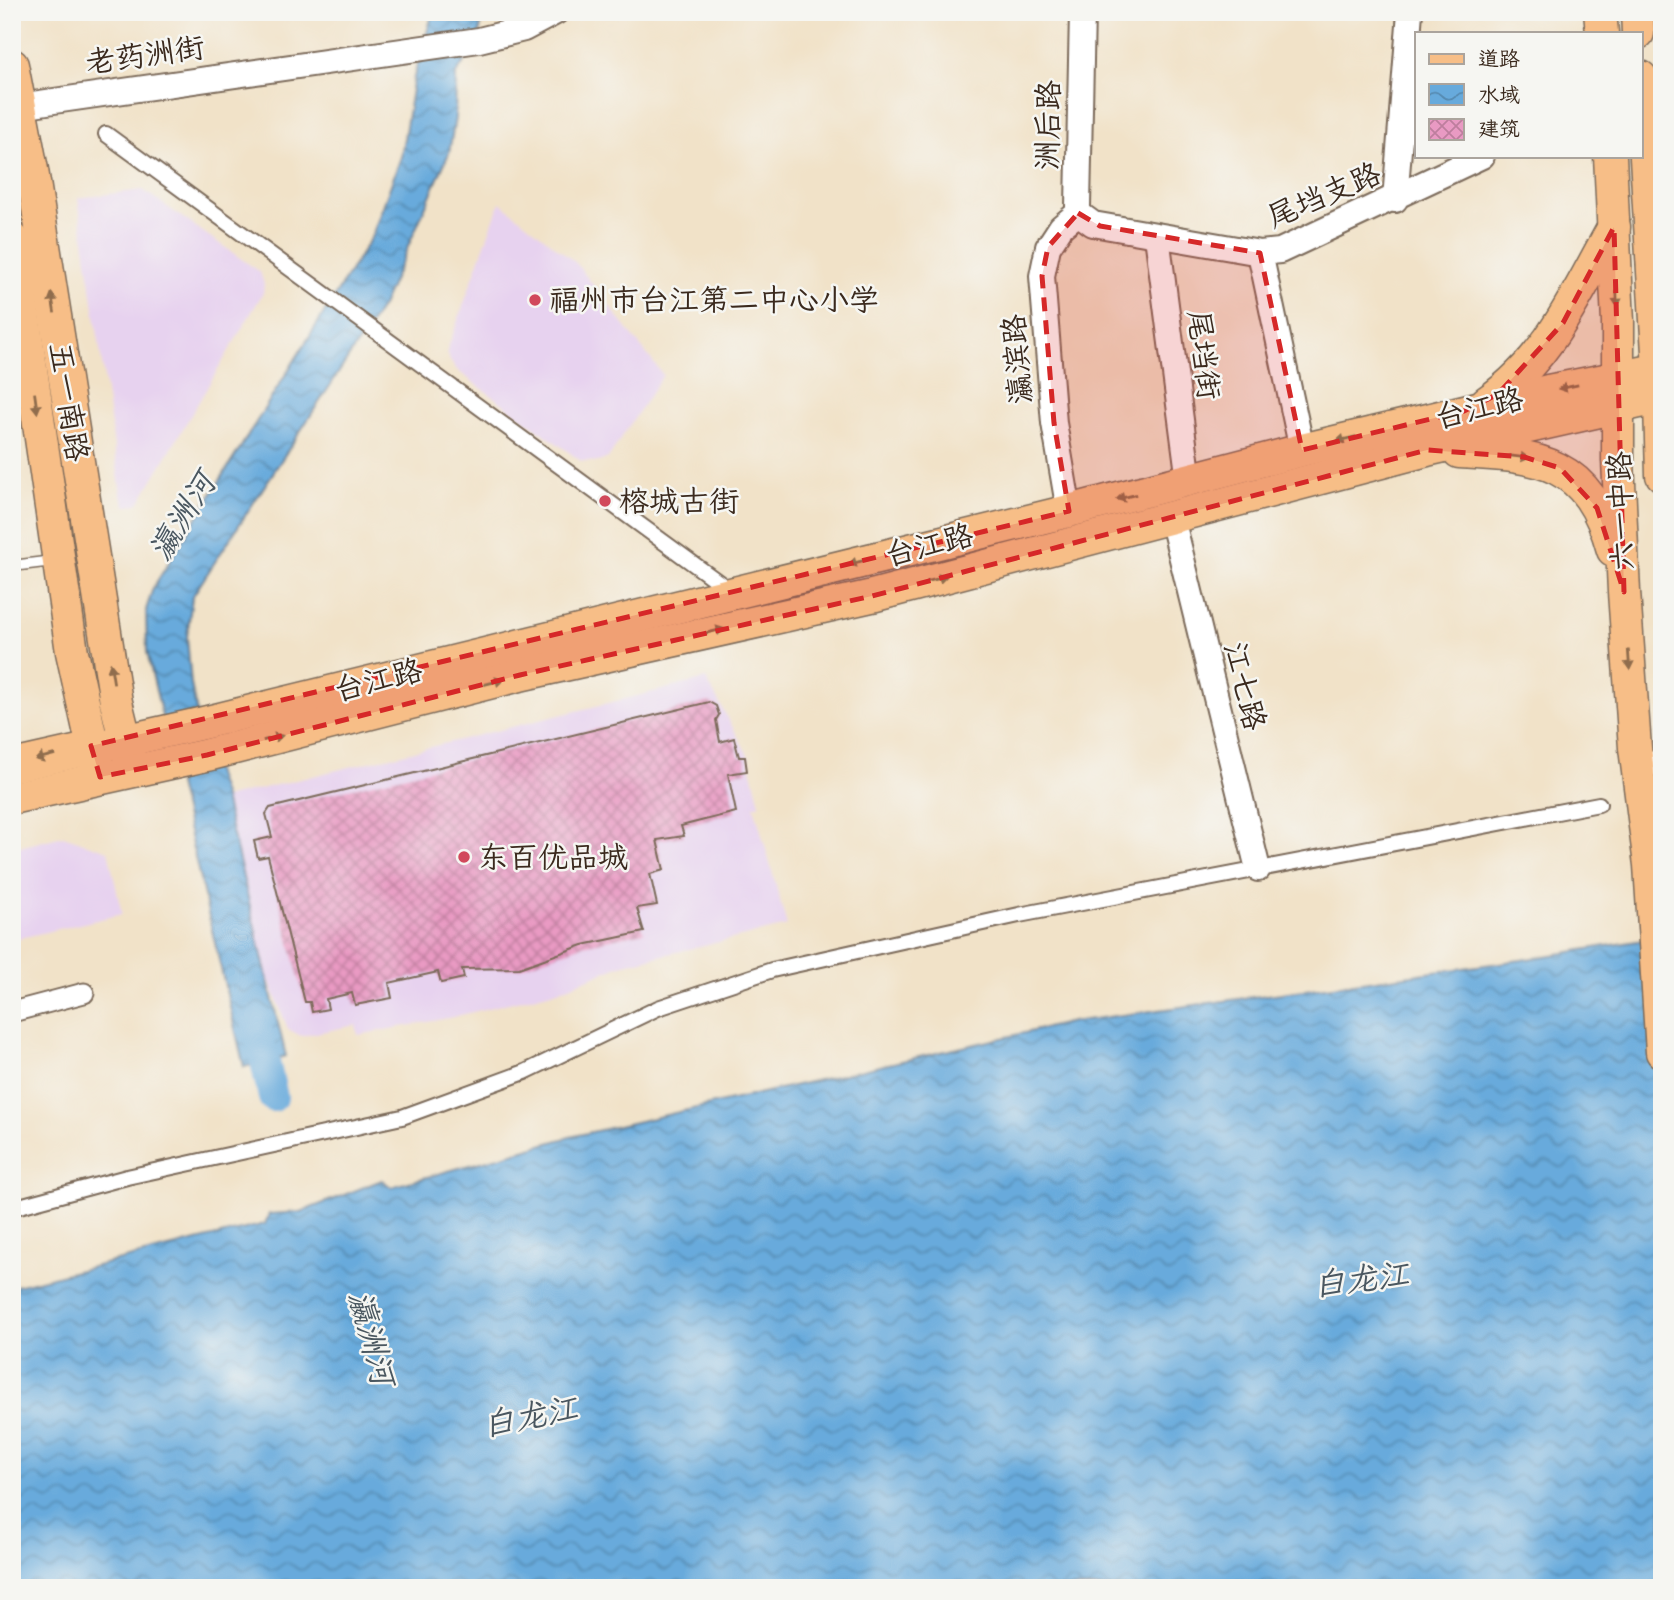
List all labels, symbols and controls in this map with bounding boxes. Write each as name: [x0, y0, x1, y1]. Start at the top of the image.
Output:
street label: 老药洲街: [83, 28, 207, 82]
legend: [1415, 32, 1642, 158]
text: 道路: [1478, 46, 1520, 72]
street label: 洲后路: [1028, 80, 1068, 170]
text: 水域: [1478, 82, 1520, 108]
text: 建筑: [1478, 116, 1520, 142]
street label: 尾垱支路: [1261, 154, 1387, 236]
place label: 福州市台江第二中心小学: [549, 281, 879, 319]
one-way arrow: [1612, 287, 1623, 309]
one-way arrow: [47, 292, 58, 314]
marker: 福州市台江第二中心小学: [527, 292, 543, 308]
street label: 尾垱街: [1180, 308, 1228, 402]
street label: 瀛滨路: [994, 313, 1040, 405]
street label: 五一南路: [41, 340, 97, 464]
street label: 台江路: [1431, 379, 1527, 437]
one-way arrow: [1557, 381, 1579, 392]
one-way arrow: [30, 392, 41, 414]
one-way arrow: [1335, 434, 1357, 445]
street label: 六一中路: [1600, 450, 1642, 572]
one-way arrow: [1508, 451, 1530, 462]
water label: 瀛洲河: [140, 460, 228, 568]
place label: 榕城古街: [619, 482, 739, 520]
one-way arrow: [1115, 492, 1137, 503]
marker: 榕城古街: [597, 493, 613, 509]
street label: 台江路: [881, 516, 977, 574]
one-way arrow: [847, 557, 869, 568]
one-way arrow: [926, 573, 948, 584]
one-way arrow: [704, 625, 726, 636]
street label: 江七路: [1216, 638, 1274, 734]
one-way arrow: [1624, 650, 1635, 672]
street label: 台江路: [330, 651, 426, 709]
one-way arrow: [106, 662, 117, 684]
one-way arrow: [483, 676, 505, 687]
one-way arrow: [262, 732, 284, 743]
one-way arrow: [33, 752, 55, 763]
place label: 东百优品城: [478, 838, 628, 876]
marker: 东百优品城: [456, 849, 472, 865]
water label: 白龙江: [1311, 1253, 1413, 1306]
water label: 瀛洲河: [339, 1286, 405, 1395]
water label: 白龙江: [479, 1387, 583, 1446]

